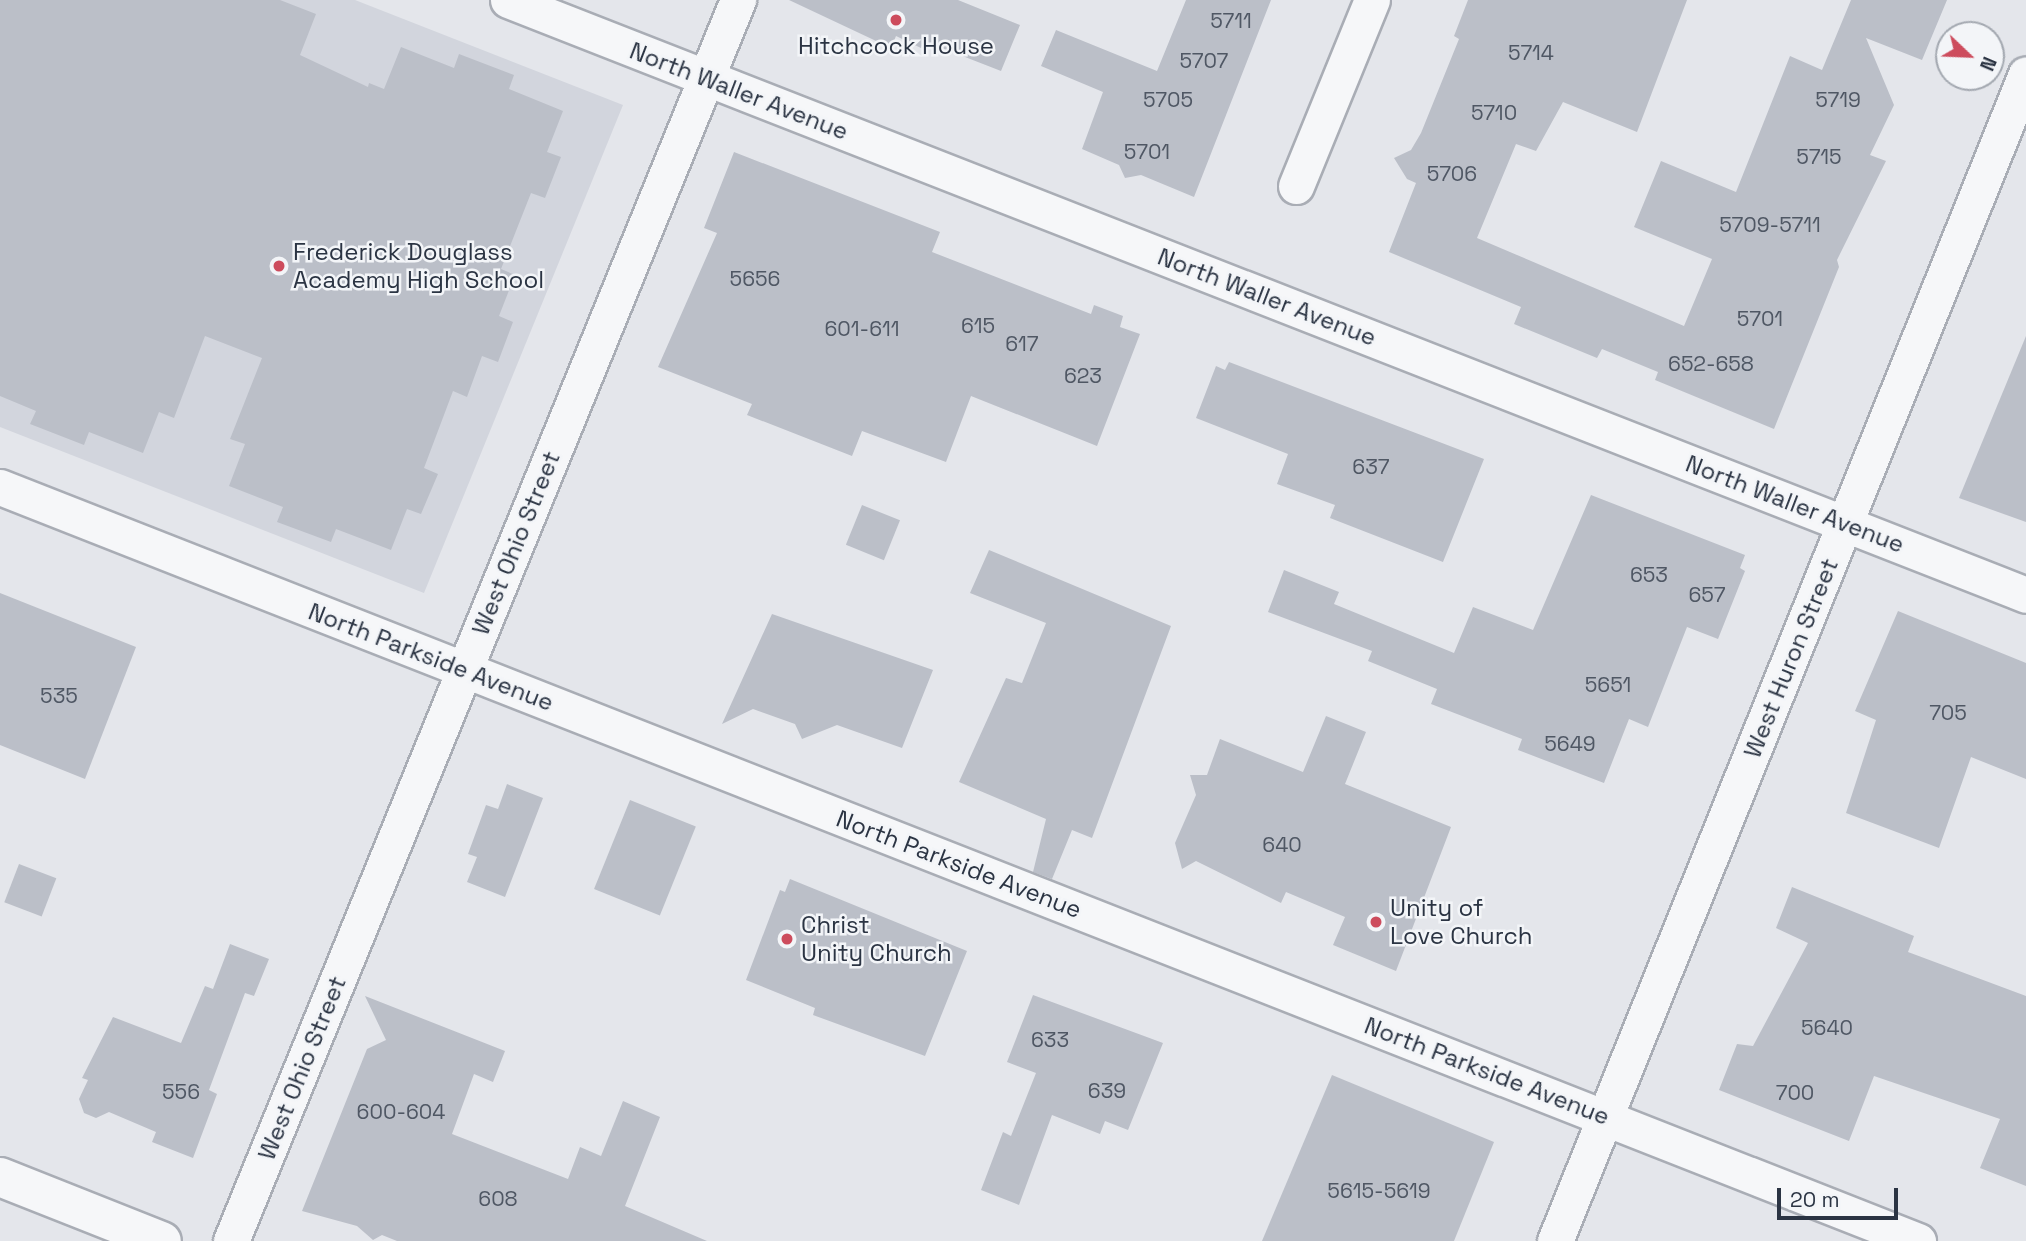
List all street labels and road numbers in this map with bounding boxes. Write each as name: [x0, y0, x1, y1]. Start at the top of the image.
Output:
street label: North Waller Avenue: [625, 36, 853, 146]
street label: North Waller Avenue: [1153, 242, 1381, 352]
street label: West Ohio Street: [466, 447, 566, 639]
street label: North Waller Avenue: [1681, 449, 1909, 559]
street label: West Huron Street: [1738, 554, 1844, 762]
street label: North Parkside Avenue: [304, 597, 558, 717]
street label: North Parkside Avenue: [832, 804, 1086, 924]
street label: West Ohio Street: [252, 972, 352, 1164]
street label: North Parkside Avenue: [1360, 1011, 1614, 1131]

